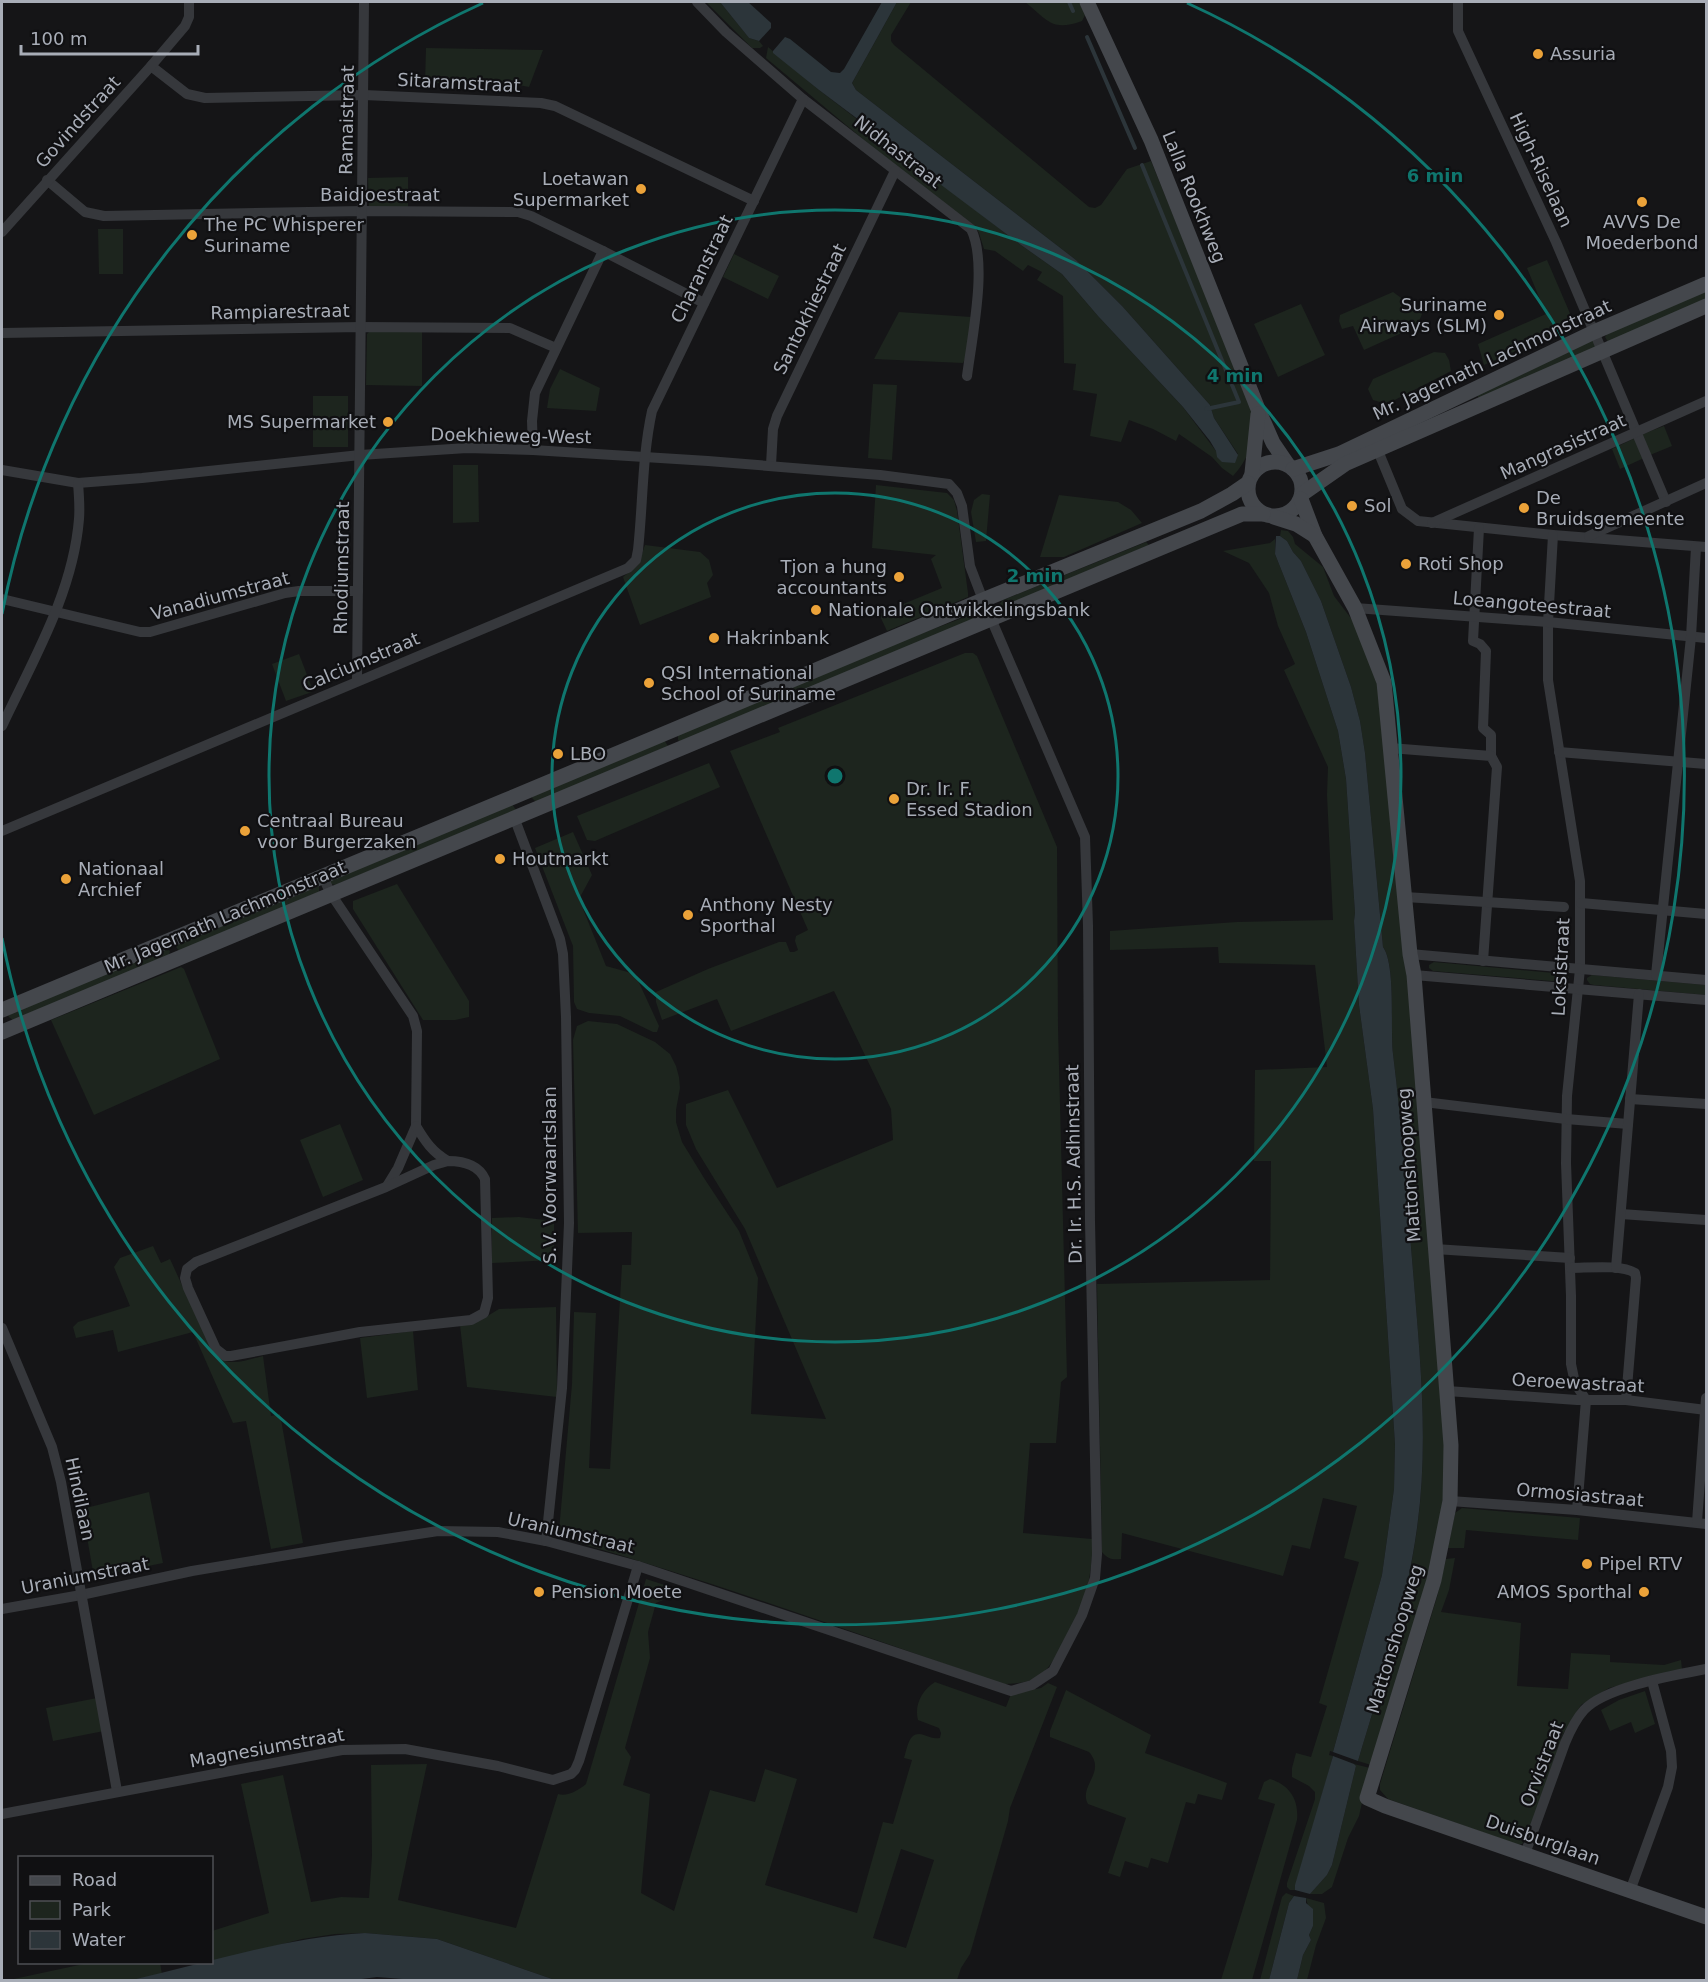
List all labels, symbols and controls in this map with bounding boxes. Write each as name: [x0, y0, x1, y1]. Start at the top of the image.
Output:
scale bar: [21, 18, 198, 56]
text: 100 m: [30, 28, 88, 49]
place label: Assuria: [1550, 43, 1616, 64]
marker: Assuria: [1531, 47, 1545, 61]
street label: Ramaistraat: [335, 65, 358, 175]
street label: Sitaramstraat: [397, 69, 521, 96]
street label: Govindstraat: [31, 71, 124, 172]
street label: High-Riselaan: [1506, 109, 1577, 231]
street label: Nidhastraat: [850, 111, 946, 192]
street label: Lalla Rookhweg: [1158, 128, 1231, 266]
text: 6 min: [1407, 165, 1463, 186]
place label: Loetawan Supermarket: [513, 168, 629, 210]
marker: Loetawan Supermarket: [634, 182, 648, 196]
street label: Baidjoestraat: [320, 184, 440, 205]
marker: AVVS De Moederbond: [1635, 195, 1649, 209]
street label: Charanstraat: [666, 211, 737, 326]
place label: AVVS De Moederbond: [1586, 211, 1698, 253]
place label: The PC Whisperer Suriname: [203, 214, 365, 256]
marker: The PC Whisperer Suriname: [185, 228, 199, 242]
street label: Santokhiestraat: [769, 240, 850, 378]
place label: Suriname Airways (SLM): [1360, 294, 1487, 336]
street label: Mr. Jagernath Lachmonstraat: [1369, 295, 1614, 424]
street label: Rampiarestraat: [210, 300, 350, 323]
marker: Suriname Airways (SLM): [1492, 308, 1506, 322]
text: 4 min: [1207, 365, 1263, 386]
street label: Mangrasistraat: [1497, 409, 1629, 484]
place label: MS Supermarket: [227, 411, 376, 432]
marker: MS Supermarket: [381, 415, 395, 429]
street label: Doekhieweg-West: [430, 424, 592, 447]
place label: De Bruidsgemeente: [1536, 487, 1685, 529]
place label: Sol: [1364, 495, 1391, 516]
marker: Sol: [1345, 499, 1359, 513]
street label: Rhodiumstraat: [330, 501, 353, 635]
marker: De Bruidsgemeente: [1517, 501, 1531, 515]
place label: Roti Shop: [1418, 553, 1504, 574]
place label: Tjon a hung accountants: [776, 556, 887, 598]
marker: Roti Shop: [1399, 557, 1413, 571]
text: 2 min: [1007, 565, 1063, 586]
street label: Vanadiumstraat: [148, 567, 292, 624]
marker: Tjon a hung accountants: [892, 570, 906, 584]
street label: Loeangoteestraat: [1452, 587, 1612, 622]
place label: Nationale Ontwikkelingsbank: [828, 599, 1091, 620]
marker: Nationale Ontwikkelingsbank: [809, 603, 823, 617]
street label: Calciumstraat: [299, 627, 423, 696]
place label: Hakrinbank: [726, 627, 830, 648]
marker: Hakrinbank: [707, 631, 721, 645]
place label: QSI International School of Suriname: [661, 662, 836, 704]
marker: QSI International School of Suriname: [642, 676, 656, 690]
place label: LBO: [570, 743, 606, 764]
marker: LBO: [551, 747, 565, 761]
centre of rings: [825, 766, 845, 786]
place label: Dr. Ir. F. Essed Stadion: [906, 778, 1033, 820]
marker: Dr. Ir. F. Essed Stadion: [887, 792, 901, 806]
place label: Centraal Bureau voor Burgerzaken: [257, 810, 416, 852]
marker: Centraal Bureau voor Burgerzaken: [238, 824, 252, 838]
place label: Houtmarkt: [512, 848, 608, 869]
marker: Houtmarkt: [493, 852, 507, 866]
street label: Mr. Jagernath Lachmonstraat: [101, 856, 349, 977]
place label: Nationaal Archief: [78, 858, 164, 900]
marker: Nationaal Archief: [59, 872, 73, 886]
place label: Anthony Nesty Sporthal: [700, 894, 833, 936]
marker: Anthony Nesty Sporthal: [681, 908, 695, 922]
street label: Loksistraat: [1547, 917, 1574, 1017]
street label: Dr. Ir. H.S. Adhinstraat: [1061, 1064, 1086, 1264]
street label: S.V. Voorwaartslaan: [539, 1086, 560, 1264]
street label: Mattonshoopweg: [1393, 1087, 1424, 1243]
street label: Oeroewastraat: [1511, 1369, 1645, 1396]
street label: Hindilaan: [61, 1455, 100, 1543]
street label: Ormosiastraat: [1515, 1478, 1645, 1511]
street label: Uraniumstraat: [505, 1508, 637, 1557]
street label: Uraniumstraat: [19, 1553, 151, 1598]
place label: Pipel RTV: [1599, 1553, 1683, 1574]
marker: Pipel RTV: [1580, 1557, 1594, 1571]
street label: Mattonshoopweg: [1362, 1562, 1427, 1716]
place label: Pension Moete: [551, 1581, 682, 1602]
place label: AMOS Sporthal: [1497, 1581, 1632, 1602]
marker: Pension Moete: [532, 1585, 546, 1599]
marker: AMOS Sporthal: [1637, 1585, 1651, 1599]
street label: Orvistraat: [1516, 1718, 1567, 1810]
street label: Magnesiumstraat: [188, 1724, 346, 1771]
street label: Duisburglaan: [1483, 1810, 1603, 1869]
legend: [18, 1856, 213, 1964]
text: Road: [72, 1869, 117, 1890]
text: Park: [72, 1899, 111, 1920]
text: Water: [72, 1929, 126, 1950]

